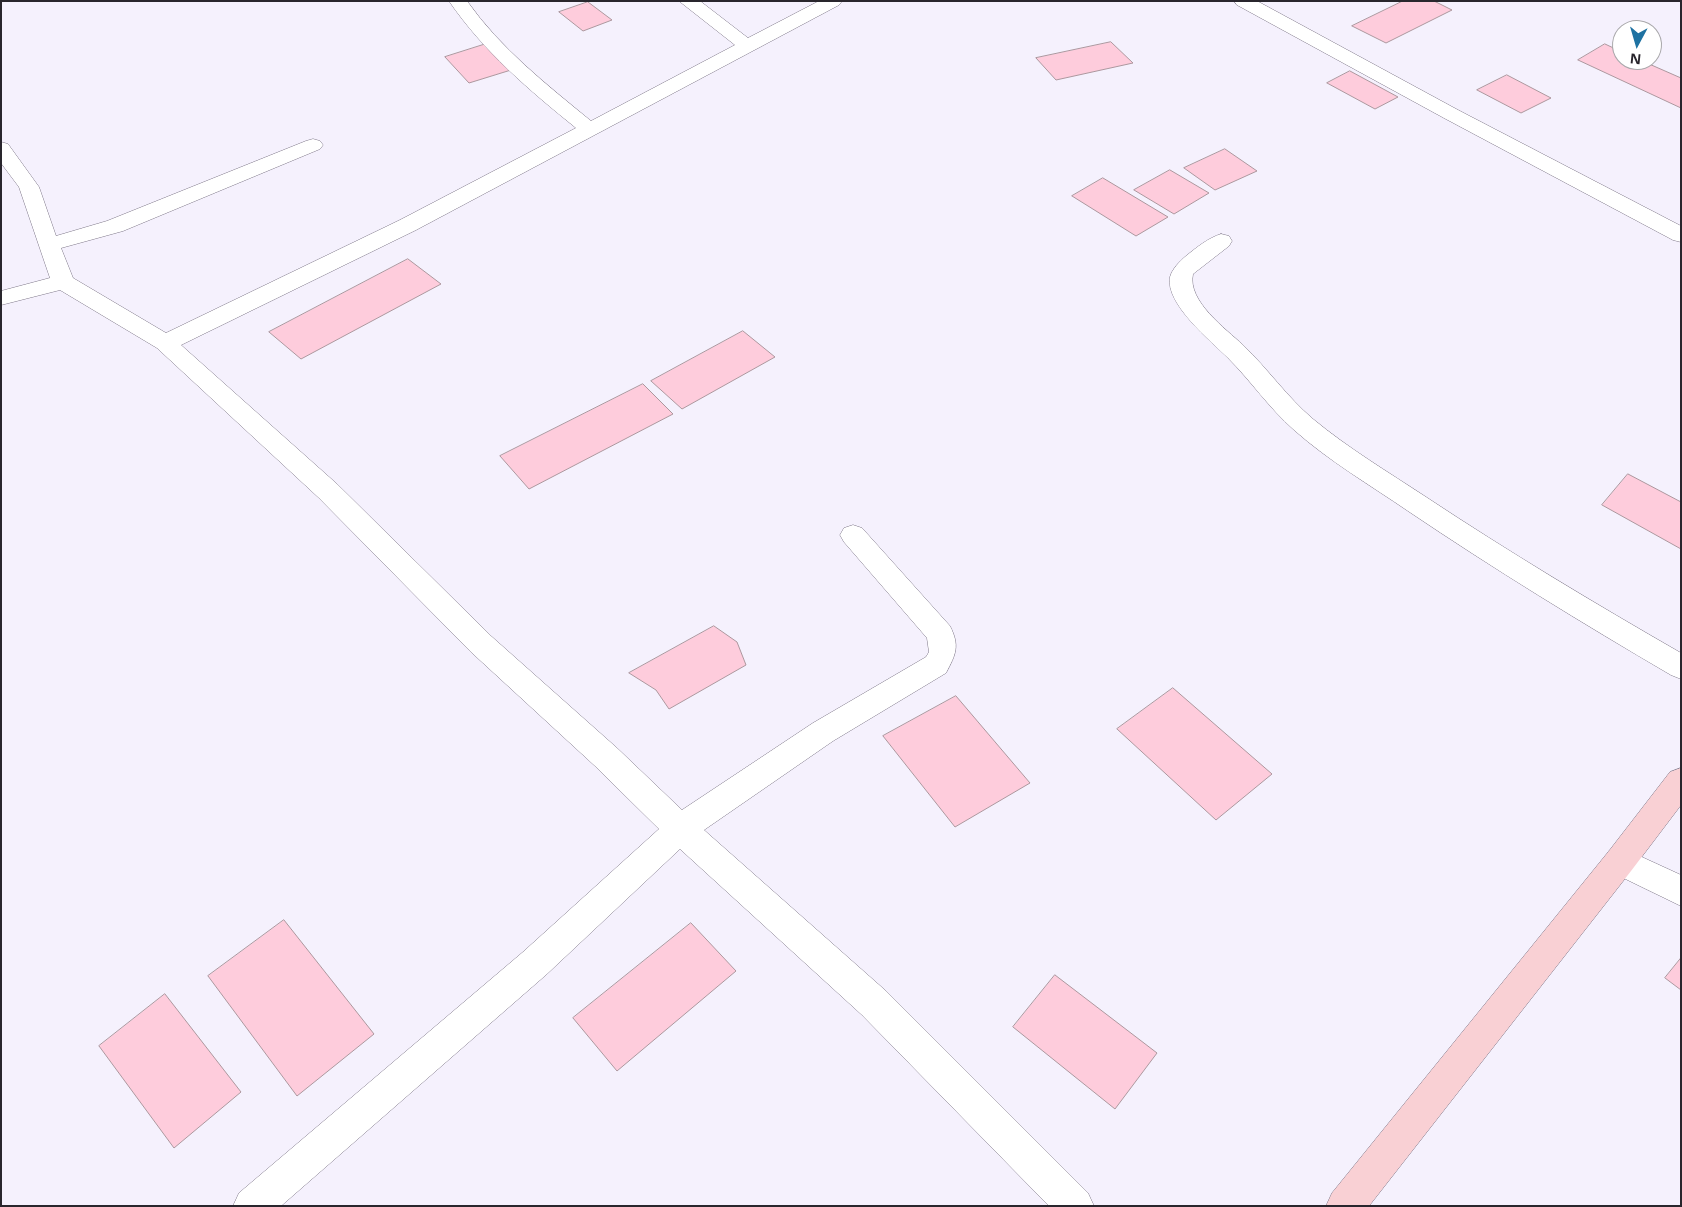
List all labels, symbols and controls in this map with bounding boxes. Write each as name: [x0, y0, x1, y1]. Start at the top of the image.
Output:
north arrow: [1612, 20, 1662, 70]
text: N: [1629, 49, 1642, 69]

